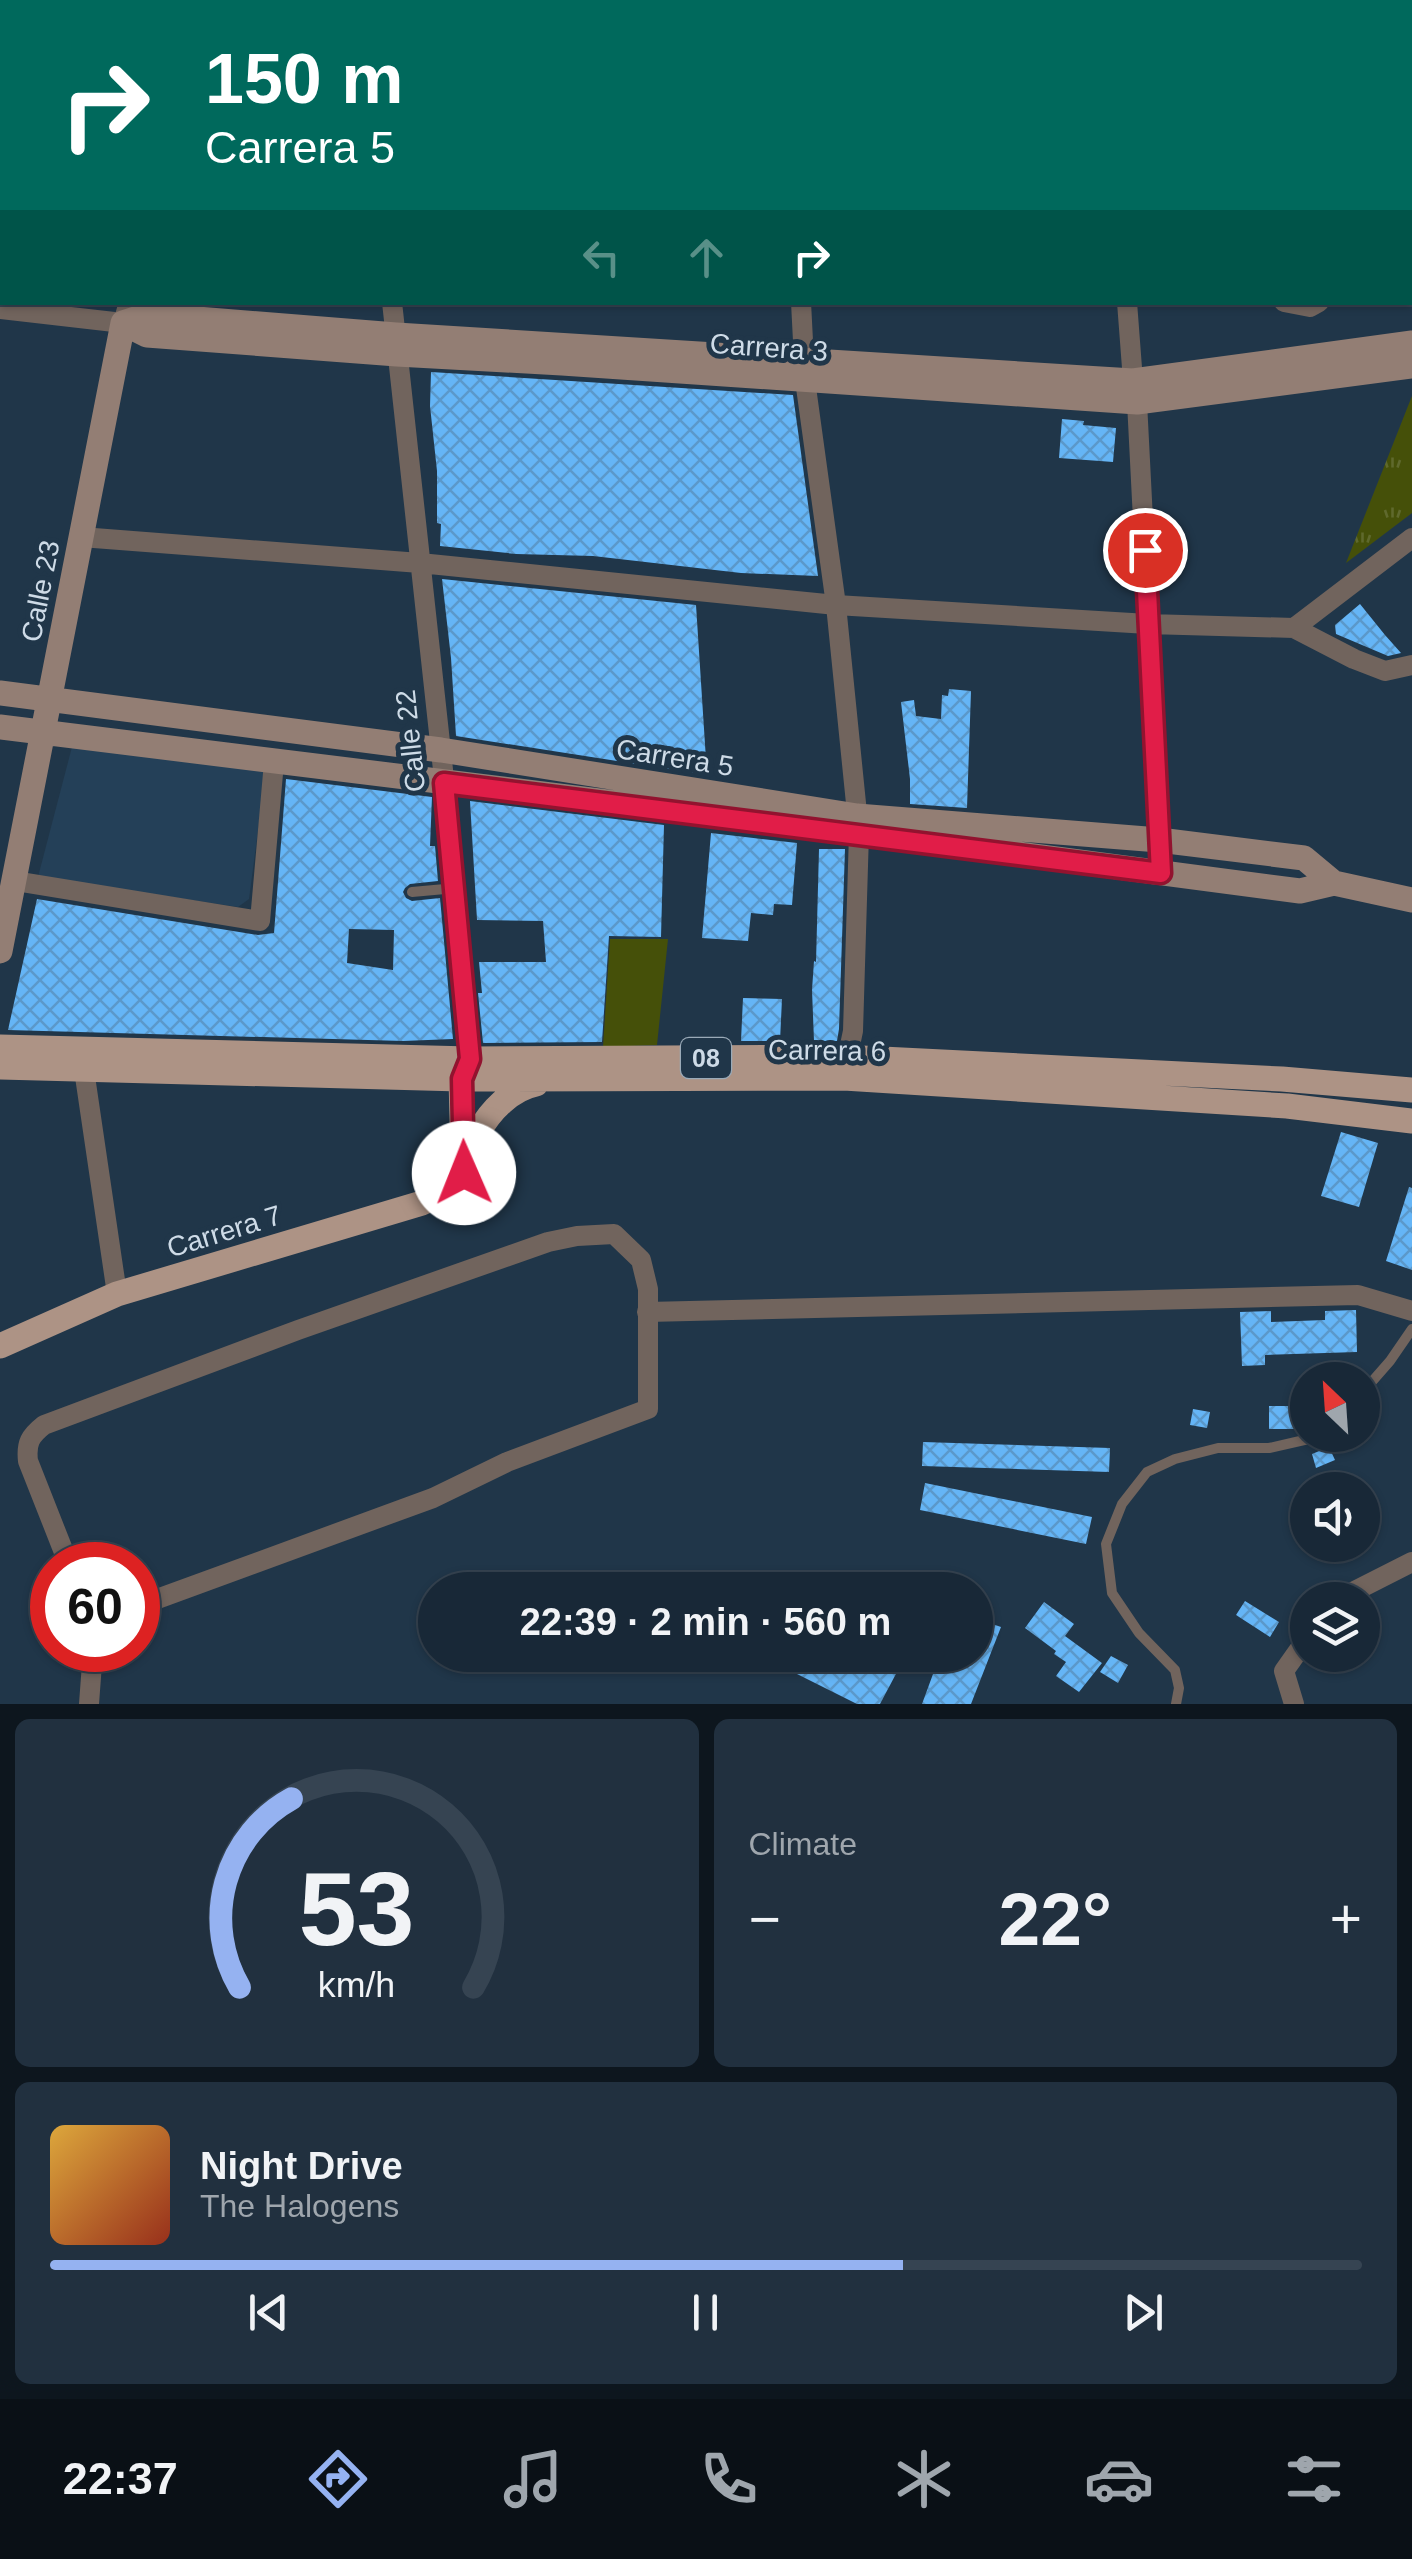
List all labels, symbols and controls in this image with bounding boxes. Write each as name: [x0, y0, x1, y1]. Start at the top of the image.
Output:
icon: right: [40, 40, 170, 170]
text: 150 m: [205, 40, 403, 118]
text: Carrera 5: [205, 122, 395, 173]
icon: left: [574, 230, 629, 285]
icon: ahead: [679, 230, 734, 285]
icon: right: [784, 230, 839, 285]
street label: Carrera 3: [709, 328, 829, 367]
pin: [1103, 508, 1188, 593]
icon: arrive: [1118, 523, 1173, 578]
street label: Calle 23: [15, 538, 66, 644]
street label: Calle 22: [390, 688, 431, 794]
street label: Carrera 5: [614, 733, 736, 782]
street label: Carrera 6: [768, 1034, 886, 1067]
road number: 08: [681, 1038, 731, 1078]
position arrow: [412, 1121, 516, 1225]
street label: Carrera 7: [163, 1199, 285, 1264]
north arrow: [1290, 1362, 1380, 1452]
map controls: [1290, 1362, 1380, 1672]
button: sound: [1290, 1472, 1380, 1562]
speed limit sign: 60: [30, 1542, 160, 1672]
button: layers: [1290, 1582, 1380, 1672]
text: 22:39 · 2 min · 560 m: [520, 1601, 891, 1643]
text: Climate: [749, 1826, 857, 1862]
text: 53: [299, 1851, 415, 1967]
text: 22°: [999, 1877, 1112, 1961]
text: −: [749, 1888, 781, 1950]
text: +: [1330, 1888, 1362, 1950]
text: km/h: [318, 1965, 395, 2005]
text: Night Drive: [200, 2145, 403, 2187]
text: The Halogens: [200, 2188, 399, 2224]
icon: previous: [241, 2285, 296, 2340]
icon: pause: [678, 2285, 733, 2340]
icon: next: [1116, 2285, 1171, 2340]
icon: directions: [303, 2444, 373, 2514]
icon: music: [498, 2444, 568, 2514]
icon: phone: [694, 2444, 764, 2514]
icon: climate: [889, 2444, 959, 2514]
icon: car: [1084, 2444, 1154, 2514]
icon: filters: [1279, 2444, 1349, 2514]
text: 22:37: [63, 2453, 178, 2504]

